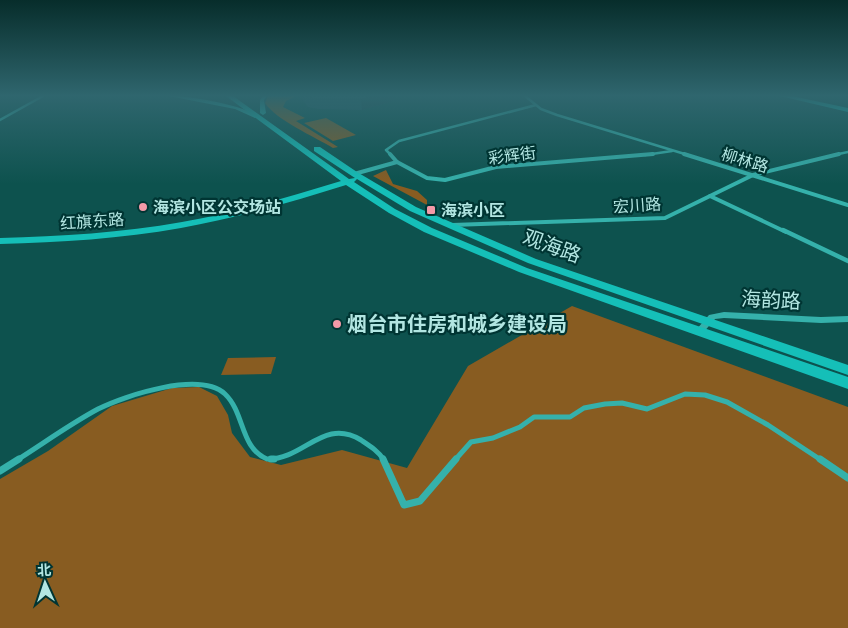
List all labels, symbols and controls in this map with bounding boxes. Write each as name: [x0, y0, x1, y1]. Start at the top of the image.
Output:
street label: 彩辉街: [487, 143, 537, 168]
street label: 柳林路: [719, 144, 771, 177]
street label: 宏川路: [612, 194, 662, 217]
place label: 海滨小区公交场站: [153, 198, 281, 217]
marker: 海滨小区公交场站: [137, 201, 149, 213]
place label: 海滨小区: [441, 201, 505, 220]
marker: 海滨小区: [425, 204, 437, 216]
street label: 红旗东路: [59, 210, 125, 233]
street label: 观海路: [520, 224, 584, 268]
street label: 海韵路: [740, 286, 802, 314]
place label: 烟台市住房和城乡建设局: [347, 312, 567, 336]
marker: 烟台市住房和城乡建设局: [331, 318, 343, 330]
north arrow: [20, 558, 70, 608]
text: 北: [37, 562, 52, 579]

